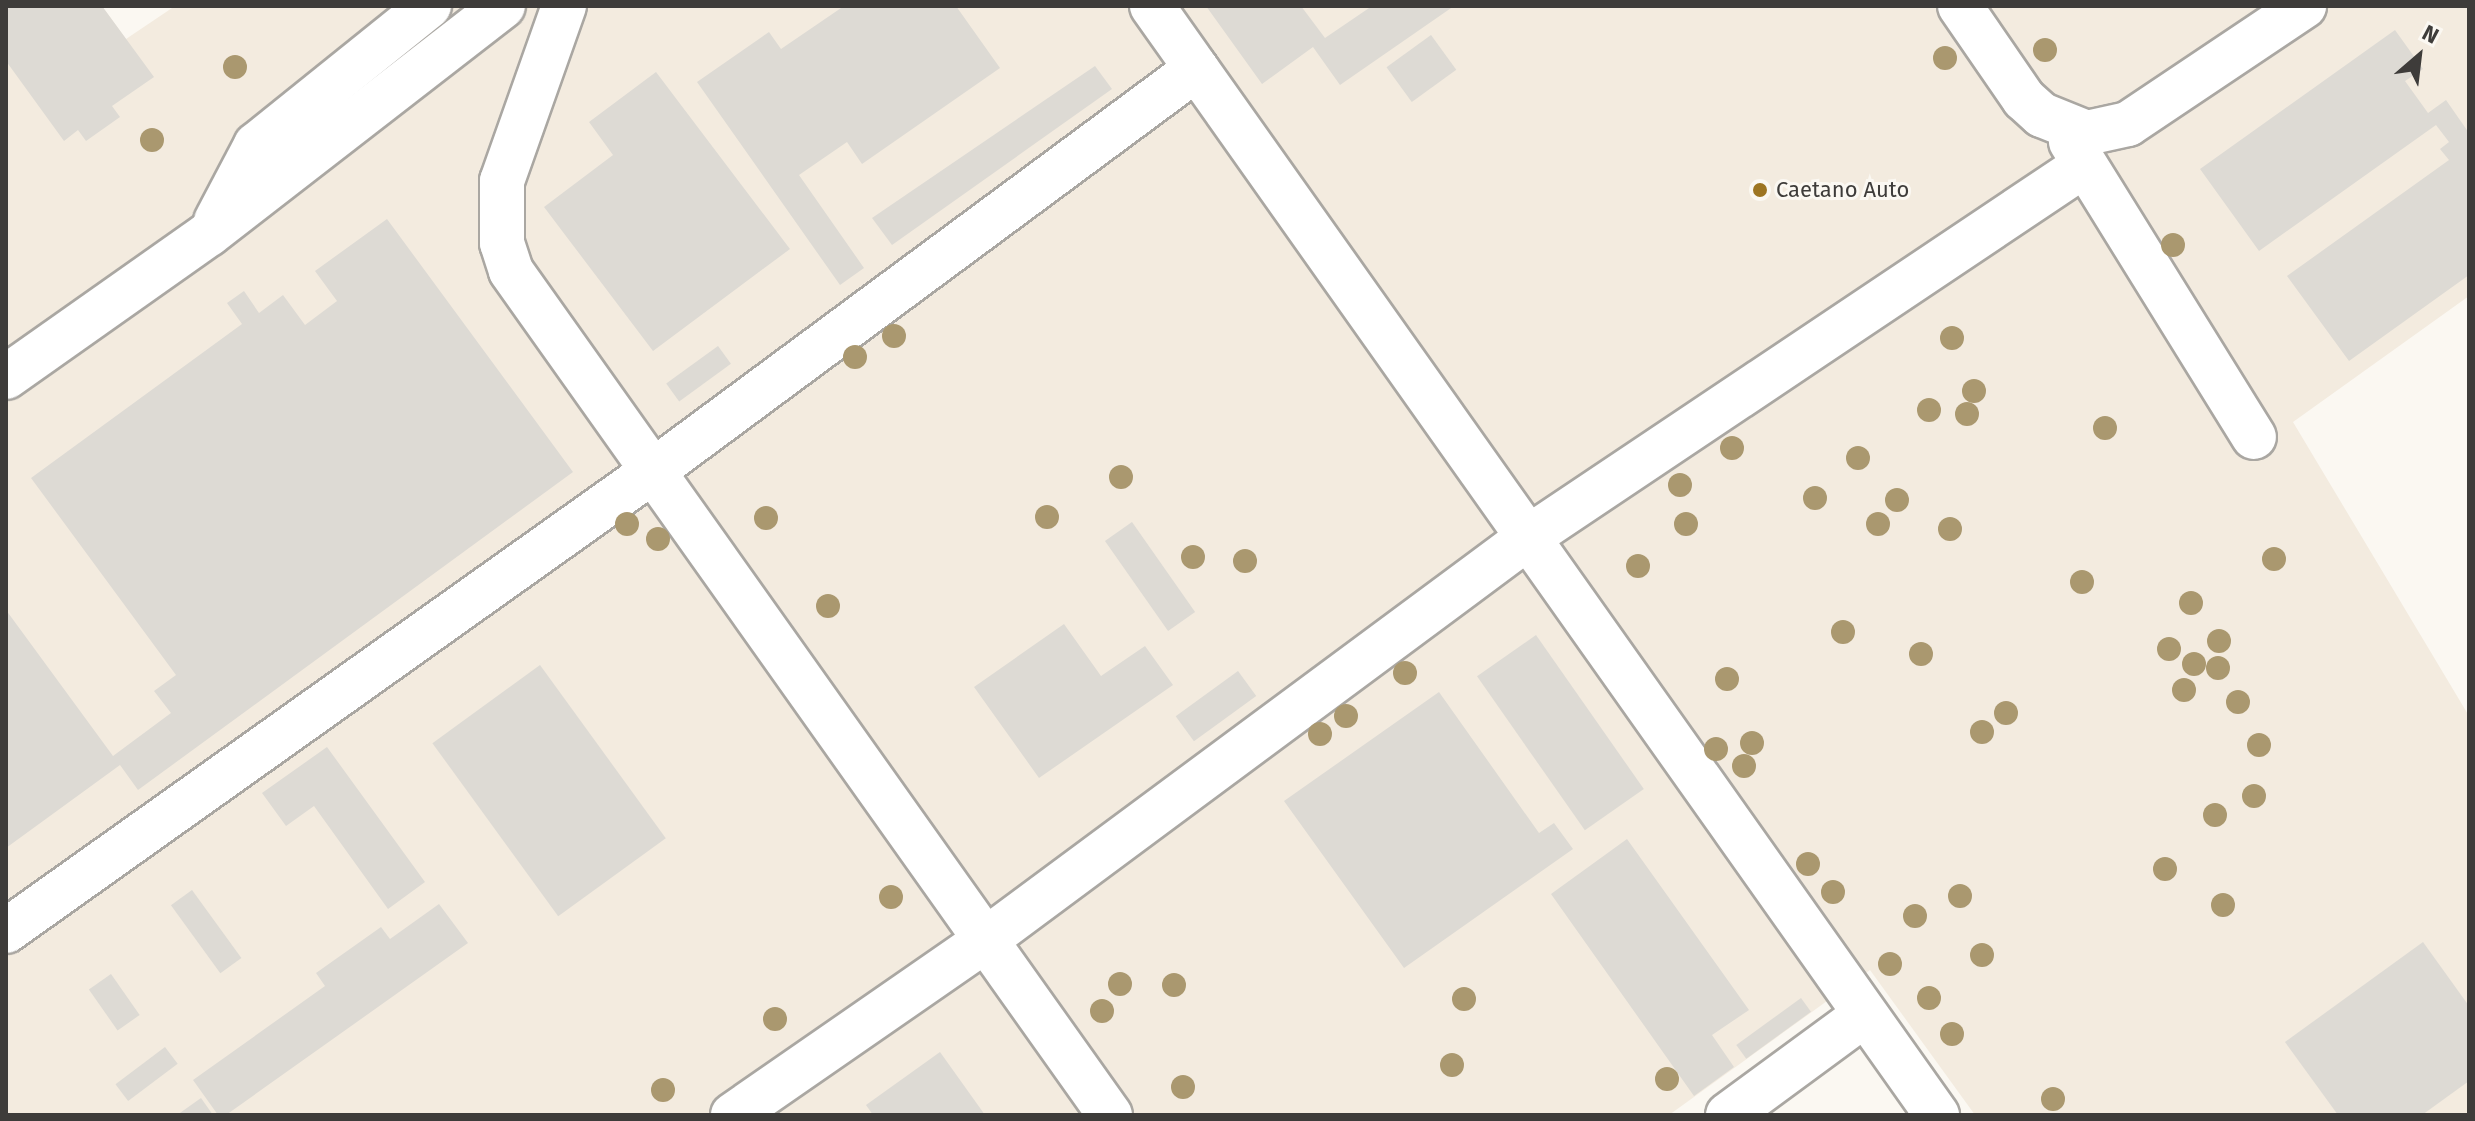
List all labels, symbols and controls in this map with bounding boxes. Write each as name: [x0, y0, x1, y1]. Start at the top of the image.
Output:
north arrow: [2379, 16, 2459, 96]
text: N: [2418, 19, 2443, 50]
place label: Caetano Auto: [1776, 177, 1909, 203]
marker: Caetano Auto: [1751, 181, 1769, 199]

